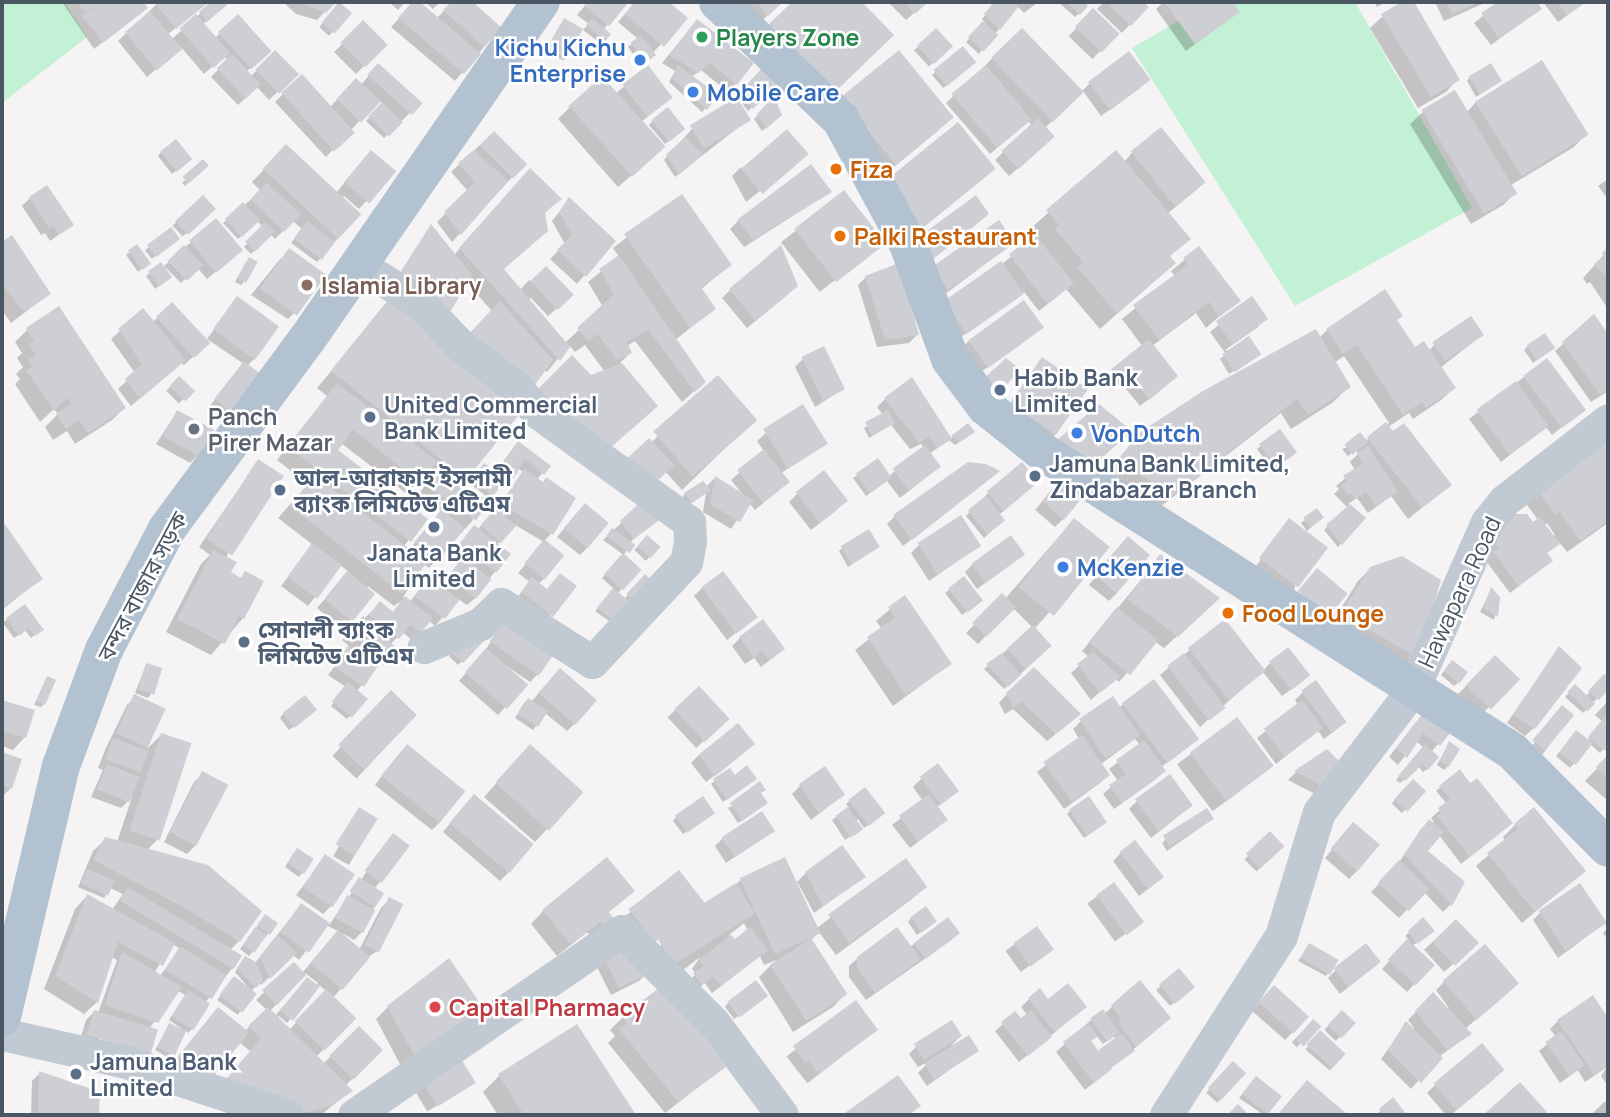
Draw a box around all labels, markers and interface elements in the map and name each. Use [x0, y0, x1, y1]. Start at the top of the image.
place label: Players Zone [716, 23, 859, 51]
marker: Players Zone [694, 29, 710, 45]
place label: Kichu Kichu Enterprise [495, 33, 626, 87]
marker: Kichu Kichu Enterprise [632, 52, 648, 68]
place label: Mobile Care [707, 78, 839, 106]
marker: Mobile Care [685, 84, 701, 100]
place label: Fiza [850, 155, 893, 183]
marker: Fiza [828, 161, 844, 177]
place label: Palki Restaurant [854, 222, 1037, 250]
marker: Palki Restaurant [832, 228, 848, 244]
place label: Islamia Library [321, 271, 481, 299]
marker: Islamia Library [299, 277, 315, 293]
place label: Habib Bank Limited [1014, 363, 1138, 417]
marker: Habib Bank Limited [992, 382, 1008, 398]
place label: United Commercial Bank Limited [384, 390, 598, 444]
place label: Panch Pirer Mazar [208, 402, 333, 456]
marker: United Commercial Bank Limited [362, 409, 378, 425]
place label: VonDutch [1091, 419, 1200, 447]
marker: Panch Pirer Mazar [186, 421, 202, 437]
marker: VonDutch [1069, 425, 1085, 441]
place label: Jamuna Bank Limited, Zindabazar Branch [1049, 449, 1290, 503]
place label: আল-আরাফাহ ইসলামী ব্যাংক লিমিটেড এটিএম [294, 463, 512, 517]
marker: Jamuna Bank Limited, Zindabazar Branch [1027, 468, 1043, 484]
marker: আল-আরাফাহ ইসলামী ব্যাংক লিমিটেড এটিএম [272, 482, 288, 498]
street label: বন্দর বাজার সড়ক [91, 507, 193, 665]
street label: Hawapara Road [1412, 512, 1506, 672]
marker: Janata Bank Limited [426, 519, 442, 535]
place label: Janata Bank Limited [367, 538, 501, 592]
place label: McKenzie [1077, 553, 1184, 581]
marker: McKenzie [1055, 559, 1071, 575]
place label: Food Lounge [1242, 599, 1384, 627]
marker: Food Lounge [1220, 605, 1236, 621]
place label: সোনালী ব্যাংক লিমিটেড এটিএম [258, 615, 414, 669]
marker: সোনালী ব্যাংক লিমিটেড এটিএম [236, 634, 252, 650]
place label: Capital Pharmacy [449, 993, 645, 1021]
marker: Capital Pharmacy [427, 999, 443, 1015]
place label: Jamuna Bank Limited [90, 1047, 237, 1101]
marker: Jamuna Bank Limited [68, 1066, 84, 1082]

